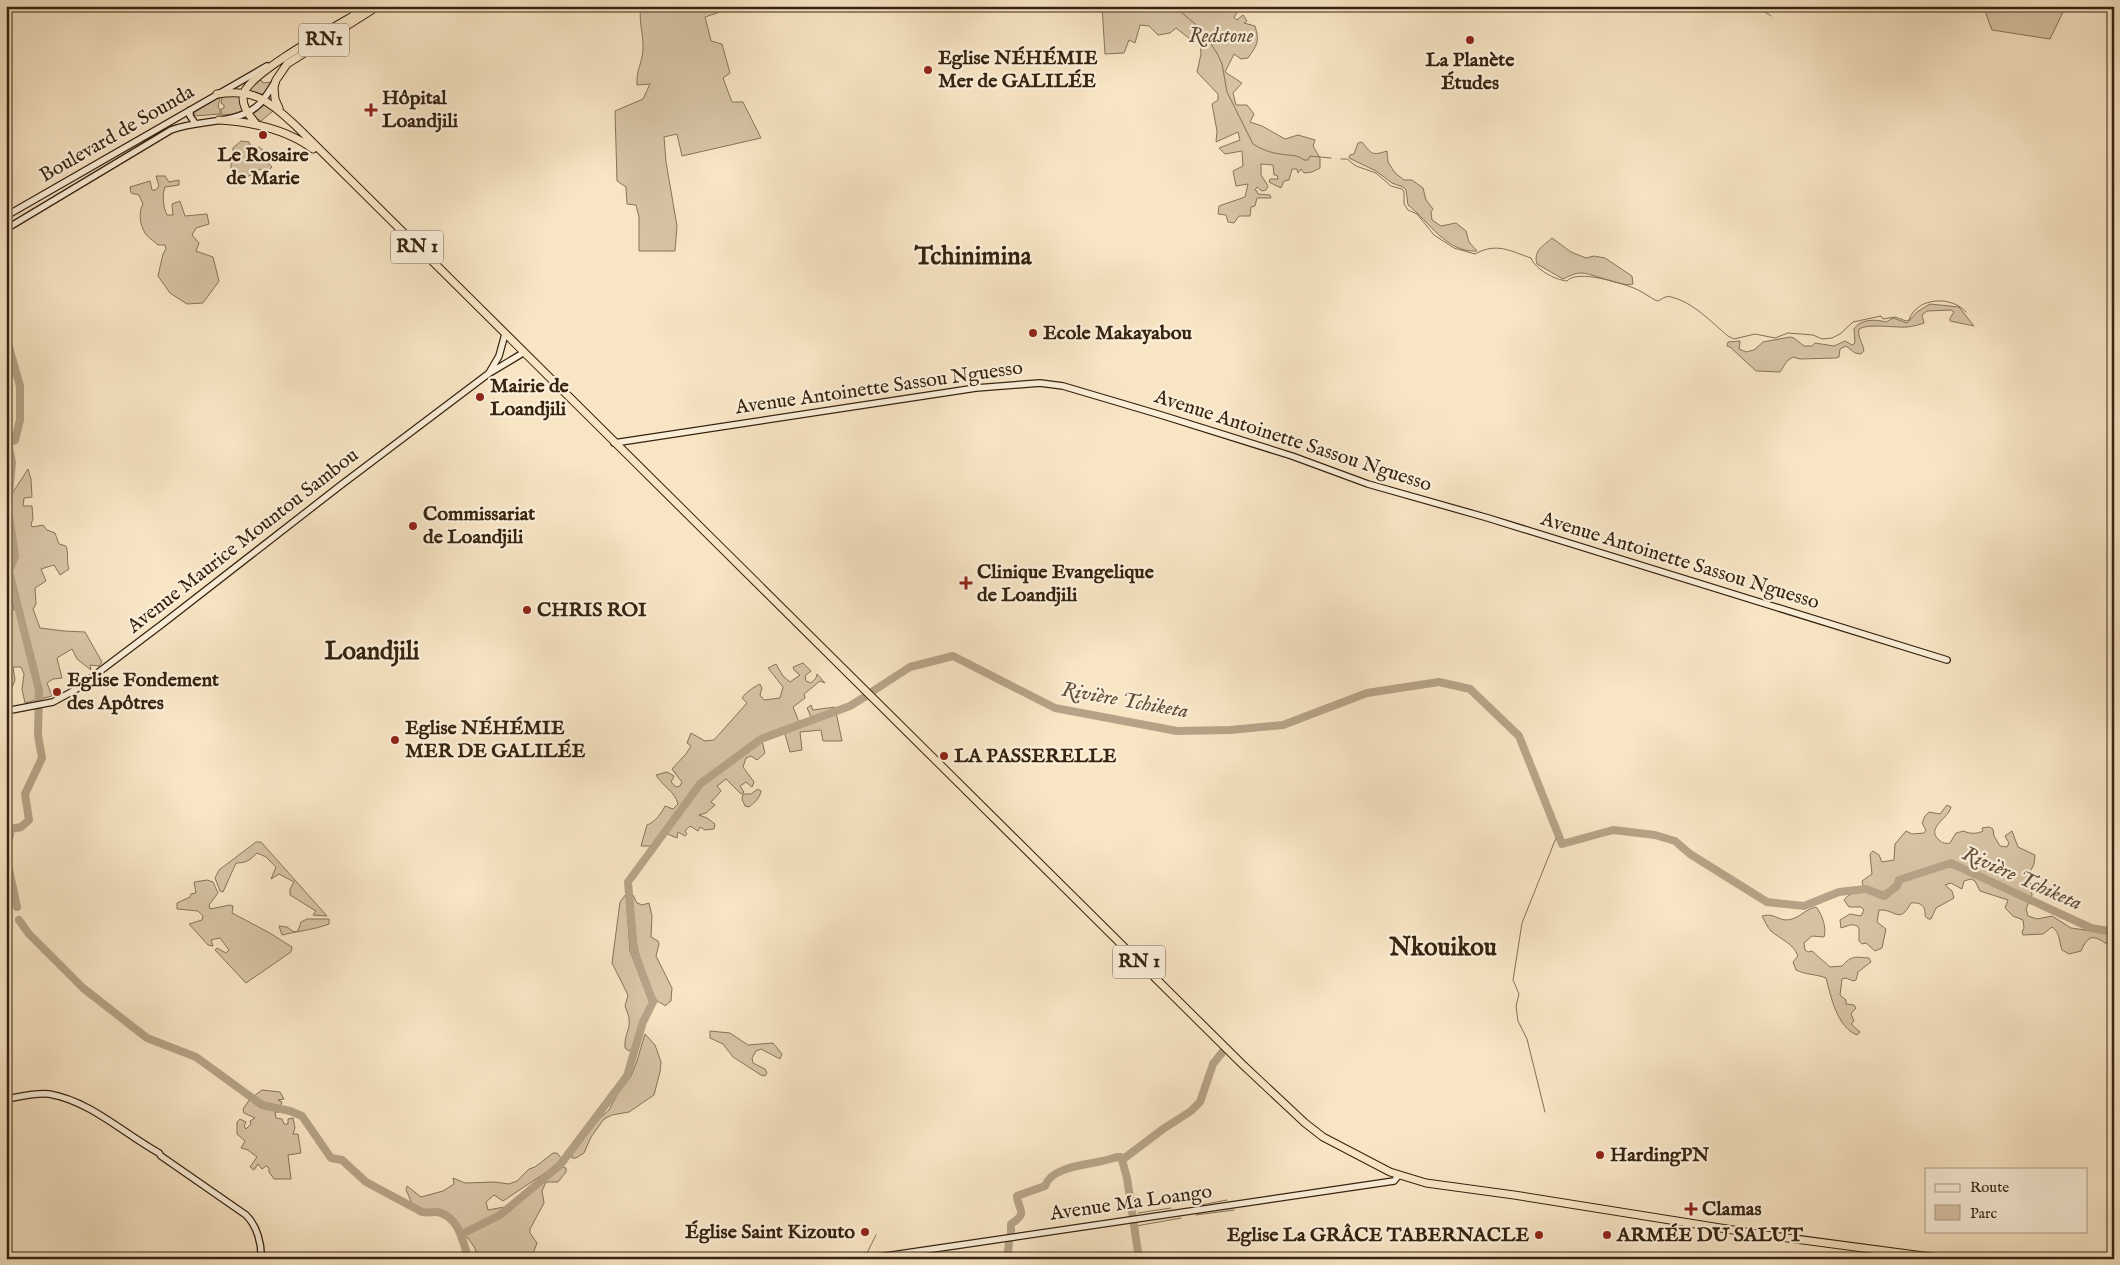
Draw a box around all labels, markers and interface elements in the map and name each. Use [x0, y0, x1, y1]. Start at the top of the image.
road number: RN1 [299, 24, 349, 56]
park label: Redstone [1189, 24, 1254, 49]
marker: La Planète Études [1464, 34, 1476, 46]
place label: Eglise NÉHÉMIE Mer de GALILÉE [938, 46, 1098, 94]
place label: La Planète Études [1426, 48, 1515, 96]
marker: Eglise NÉHÉMIE Mer de GALILÉE [922, 64, 934, 76]
street label: Boulevard de Sounda [35, 79, 199, 188]
place label: Hôpital Loandjili [382, 86, 459, 134]
marker: Hôpital Loandjili [364, 103, 378, 117]
marker: Le Rosaire de Marie [257, 129, 269, 141]
place label: Le Rosaire de Marie [217, 143, 310, 191]
road number: RN 1 [391, 230, 443, 264]
district label: Tchinimina [914, 241, 1033, 273]
place label: Ecole Makayabou [1043, 321, 1192, 346]
marker: Ecole Makayabou [1027, 327, 1039, 339]
street label: Avenue Antoinette Sassou Nguesso [733, 355, 1025, 421]
place label: Mairie de Loandjili [490, 374, 570, 422]
street label: Avenue Antoinette Sassou Nguesso [1150, 384, 1435, 498]
marker: Mairie de Loandjili [474, 391, 486, 403]
street label: Avenue Maurice Mountou Sambou [122, 443, 364, 640]
place label: Commissariat de Loandjili [423, 502, 535, 550]
street label: Avenue Antoinette Sassou Nguesso [1537, 506, 1823, 615]
marker: Commissariat de Loandjili [407, 520, 419, 532]
place label: Clinique Evangelique de Loandjili [977, 560, 1155, 608]
marker: Clinique Evangelique de Loandjili [959, 576, 973, 590]
place label: CHRIS ROI [537, 598, 647, 623]
marker: CHRIS ROI [521, 604, 533, 616]
district label: Loandjili [324, 636, 420, 668]
place label: Eglise Fondement des Apôtres [67, 668, 219, 716]
water label: Rivière Tchiketa [1059, 677, 1191, 725]
marker: Eglise Fondement des Apôtres [51, 686, 63, 698]
place label: Eglise NÉHÉMIE MER DE GALILÉE [405, 716, 585, 764]
marker: Eglise NÉHÉMIE MER DE GALILÉE [389, 734, 401, 746]
place label: LA PASSERELLE [954, 744, 1116, 769]
marker: LA PASSERELLE [938, 750, 950, 762]
water label: Rivière Tchiketa [1958, 841, 2086, 917]
district label: Nkouikou [1388, 932, 1497, 964]
road number: RN 1 [1113, 946, 1165, 979]
place label: HardingPN [1610, 1143, 1710, 1168]
marker: HardingPN [1594, 1149, 1606, 1161]
legend [1925, 1168, 2088, 1232]
text: Route [1970, 1178, 2009, 1197]
street label: Avenue Ma Loango [1047, 1179, 1214, 1227]
place label: Clamas [1702, 1197, 1762, 1222]
marker: Clamas [1684, 1202, 1698, 1216]
text: Parc [1970, 1204, 1997, 1223]
place label: Église Saint Kizouto [685, 1220, 855, 1245]
place label: Eglise La GRÂCE TABERNACLE [1227, 1223, 1529, 1248]
place label: ARMÉE DU SALUT [1616, 1223, 1803, 1248]
marker: Église Saint Kizouto [859, 1226, 871, 1238]
marker: Eglise La GRÂCE TABERNACLE [1533, 1229, 1545, 1241]
marker: ARMÉE DU SALUT [1601, 1229, 1613, 1241]

